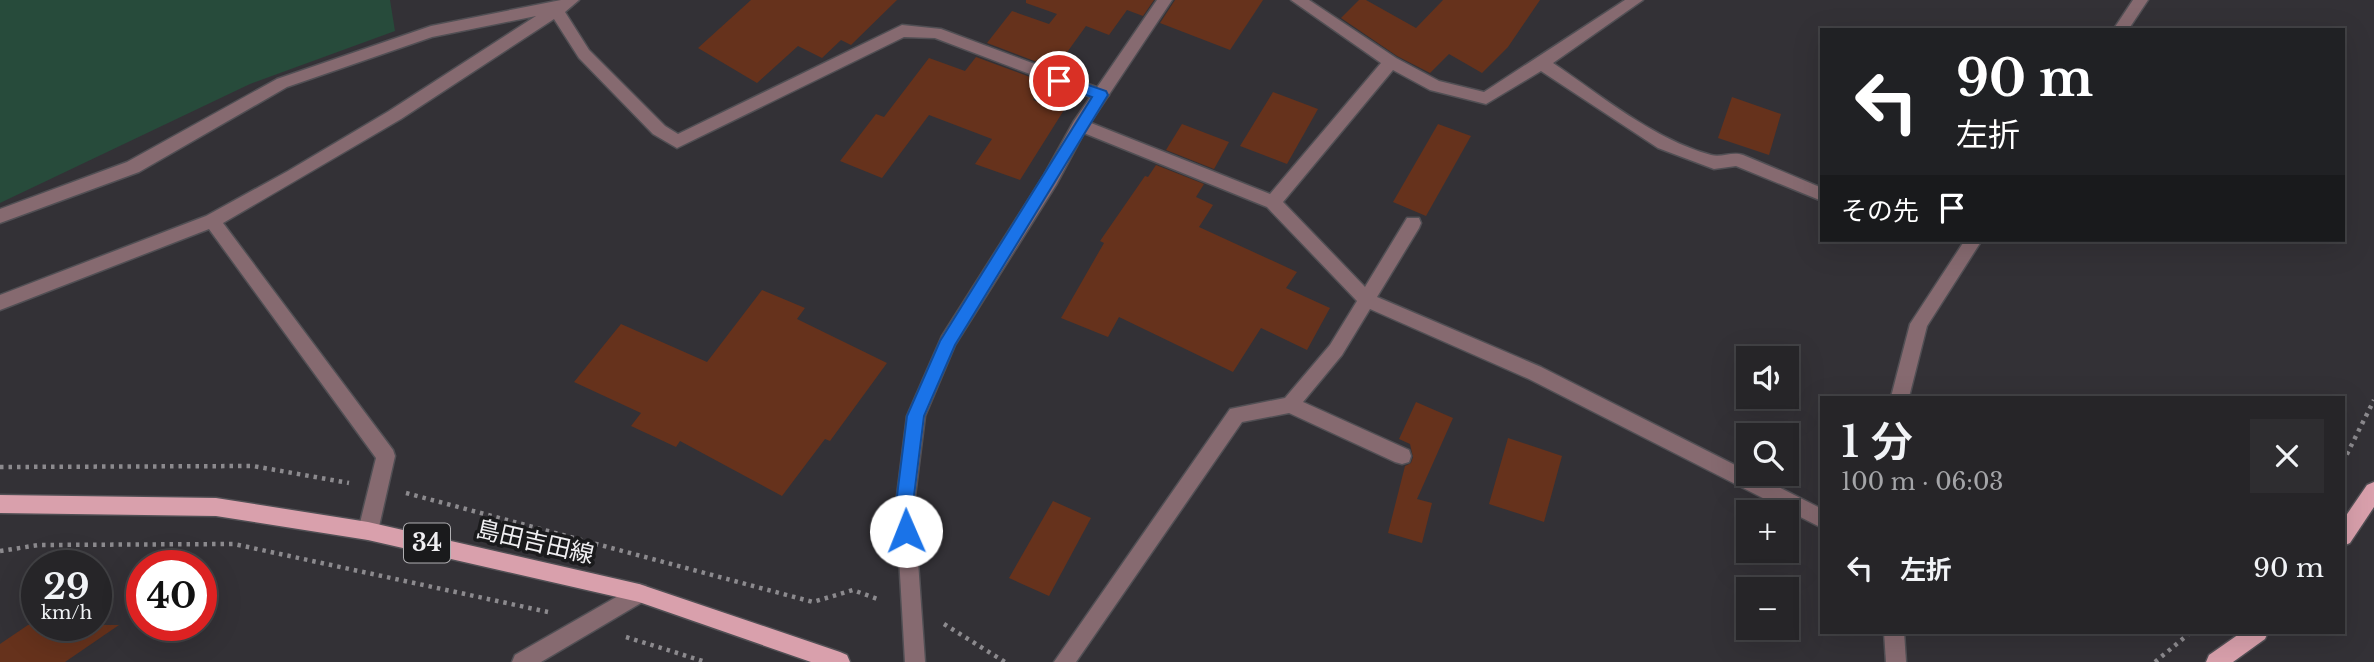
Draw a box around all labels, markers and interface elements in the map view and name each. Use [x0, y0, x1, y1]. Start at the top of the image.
text: 90 m [1956, 48, 2093, 109]
pin [1029, 51, 1089, 111]
icon: left [1841, 56, 1932, 147]
icon: arrive [1040, 62, 1078, 100]
text: 左折 [1956, 115, 2020, 155]
icon: arrive [1933, 189, 1971, 227]
text: その先 [1841, 195, 1919, 227]
map controls [1736, 346, 1799, 640]
button: sound [1736, 346, 1799, 409]
text: 1 分 [1841, 416, 1913, 468]
button: close [2250, 419, 2324, 493]
button: search [1736, 423, 1799, 486]
text: 100 m · 06:03 [1841, 468, 2004, 496]
position arrow [869, 494, 943, 568]
button: + [1736, 500, 1799, 563]
street label: 島田吉田線 [473, 514, 597, 569]
road number: 34 [404, 524, 450, 562]
icon: left [1841, 549, 1879, 587]
speed limit sign: 40 [126, 550, 217, 641]
text: 90 m [2253, 552, 2324, 584]
text: 左折 [1900, 554, 1952, 586]
text: 29 [43, 565, 90, 608]
button: − [1736, 577, 1799, 640]
text: km/h [41, 602, 92, 624]

